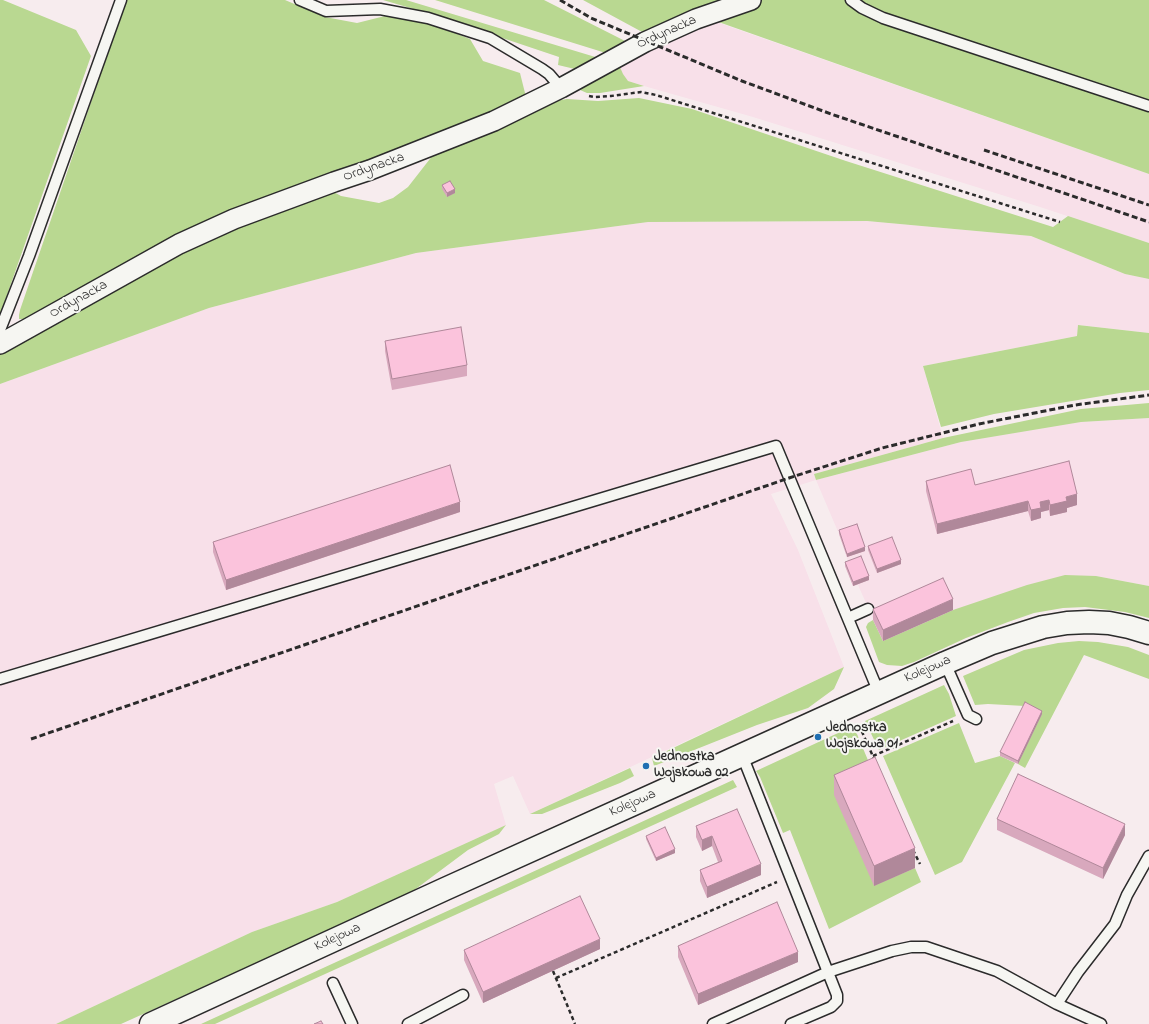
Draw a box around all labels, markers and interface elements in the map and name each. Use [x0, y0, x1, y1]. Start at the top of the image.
street label: Ordynacka [635, 12, 699, 54]
street label: Ordynacka [341, 150, 407, 186]
street label: Ordynacka [47, 277, 111, 323]
street label: Kolejowa [902, 652, 954, 688]
place label: Jednostka Wojskowa 01 [826, 721, 898, 754]
marker: Jednostka Wojskowa 01 [813, 732, 823, 742]
place label: Jednostka Wojskowa 02 [654, 750, 728, 782]
marker: Jednostka Wojskowa 02 [641, 761, 651, 771]
street label: Kolejowa [607, 786, 659, 822]
street label: Kolejowa [312, 920, 364, 956]

